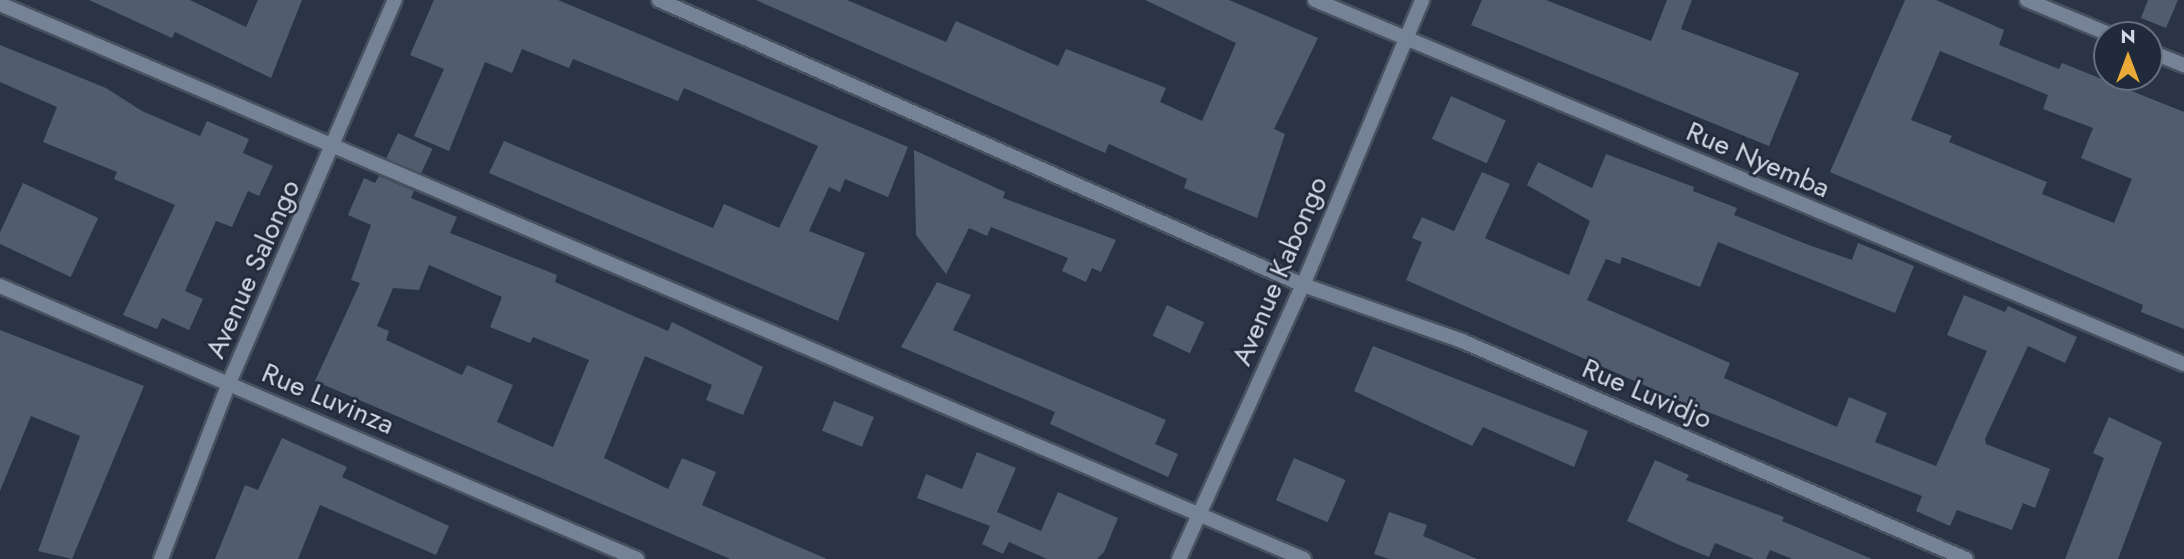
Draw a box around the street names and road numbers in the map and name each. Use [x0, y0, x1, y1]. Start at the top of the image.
street label: Rue Nyemba [1681, 115, 1835, 205]
street label: Avenue Kabongo [1225, 171, 1335, 371]
street label: Avenue Salongo [199, 174, 307, 364]
street label: Rue Luvidjo [1577, 352, 1717, 436]
street label: Rue Luvinza [257, 356, 399, 442]

